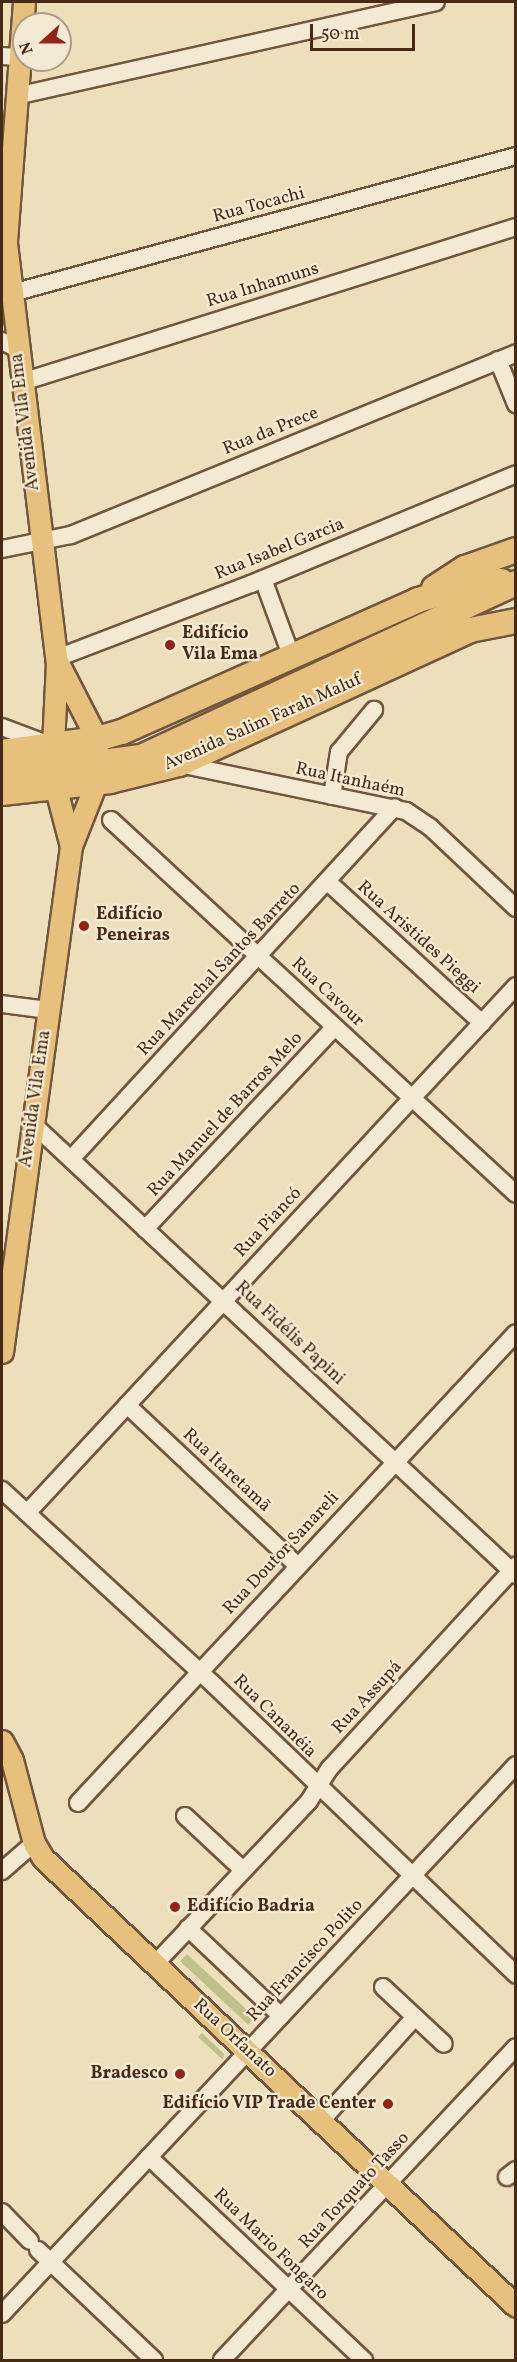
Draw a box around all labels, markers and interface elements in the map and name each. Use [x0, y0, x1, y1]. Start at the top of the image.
north arrow [12, 12, 72, 72]
scale bar [313, 12, 418, 50]
text: 50 m [321, 22, 360, 47]
text: N [15, 38, 39, 57]
street label: Rua Tocachi [211, 183, 307, 229]
street label: Rua Inhamuns [204, 259, 322, 313]
street label: Avenida Vila Ema [7, 352, 45, 492]
street label: Rua da Prece [220, 403, 322, 461]
street label: Rua Isabel Garcia [212, 514, 348, 586]
place label: Edifício Vila Ema [182, 624, 258, 666]
marker: Edifício Vila Ema [163, 638, 177, 652]
street label: Avenida Salim Farah Maluf [161, 670, 365, 776]
street label: Rua Itanhaém [293, 759, 407, 803]
street label: Rua Aristides Pieggi [352, 877, 484, 999]
street label: Rua Marechal Santos Barreto [134, 879, 306, 1061]
place label: Edifício Peneiras [96, 905, 170, 948]
marker: Edifício Peneiras [77, 919, 91, 933]
street label: Rua Cavour [286, 954, 368, 1032]
street label: Rua Manuel de Barros Melo [144, 1028, 308, 1202]
street label: Avenida Vila Ema [16, 1029, 56, 1169]
street label: Rua Piancó [231, 1183, 307, 1263]
street label: Rua Fidélis Papini [230, 1278, 348, 1390]
street label: Rua Itaretamã [177, 1425, 275, 1517]
street label: Rua Doutor Sanareli [219, 1488, 345, 1620]
street label: Rua Assupá [329, 1657, 407, 1739]
street label: Rua Cananéia [228, 1671, 320, 1763]
street label: Rua Francisco Polito [243, 1895, 369, 2027]
place label: Edifício Badria [187, 1896, 315, 1918]
marker: Edifício Badria [168, 1900, 182, 1914]
street label: Rua Orfanato [188, 1995, 280, 2083]
place label: Bradesco [90, 2063, 168, 2085]
marker: Bradesco [173, 2067, 187, 2081]
place label: Edifício VIP Trade Center [162, 2093, 376, 2115]
marker: Edifício VIP Trade Center [381, 2097, 395, 2111]
street label: Rua Torquato Tasso [295, 2128, 415, 2254]
street label: Rua Mario Fongaro [208, 2185, 332, 2305]

